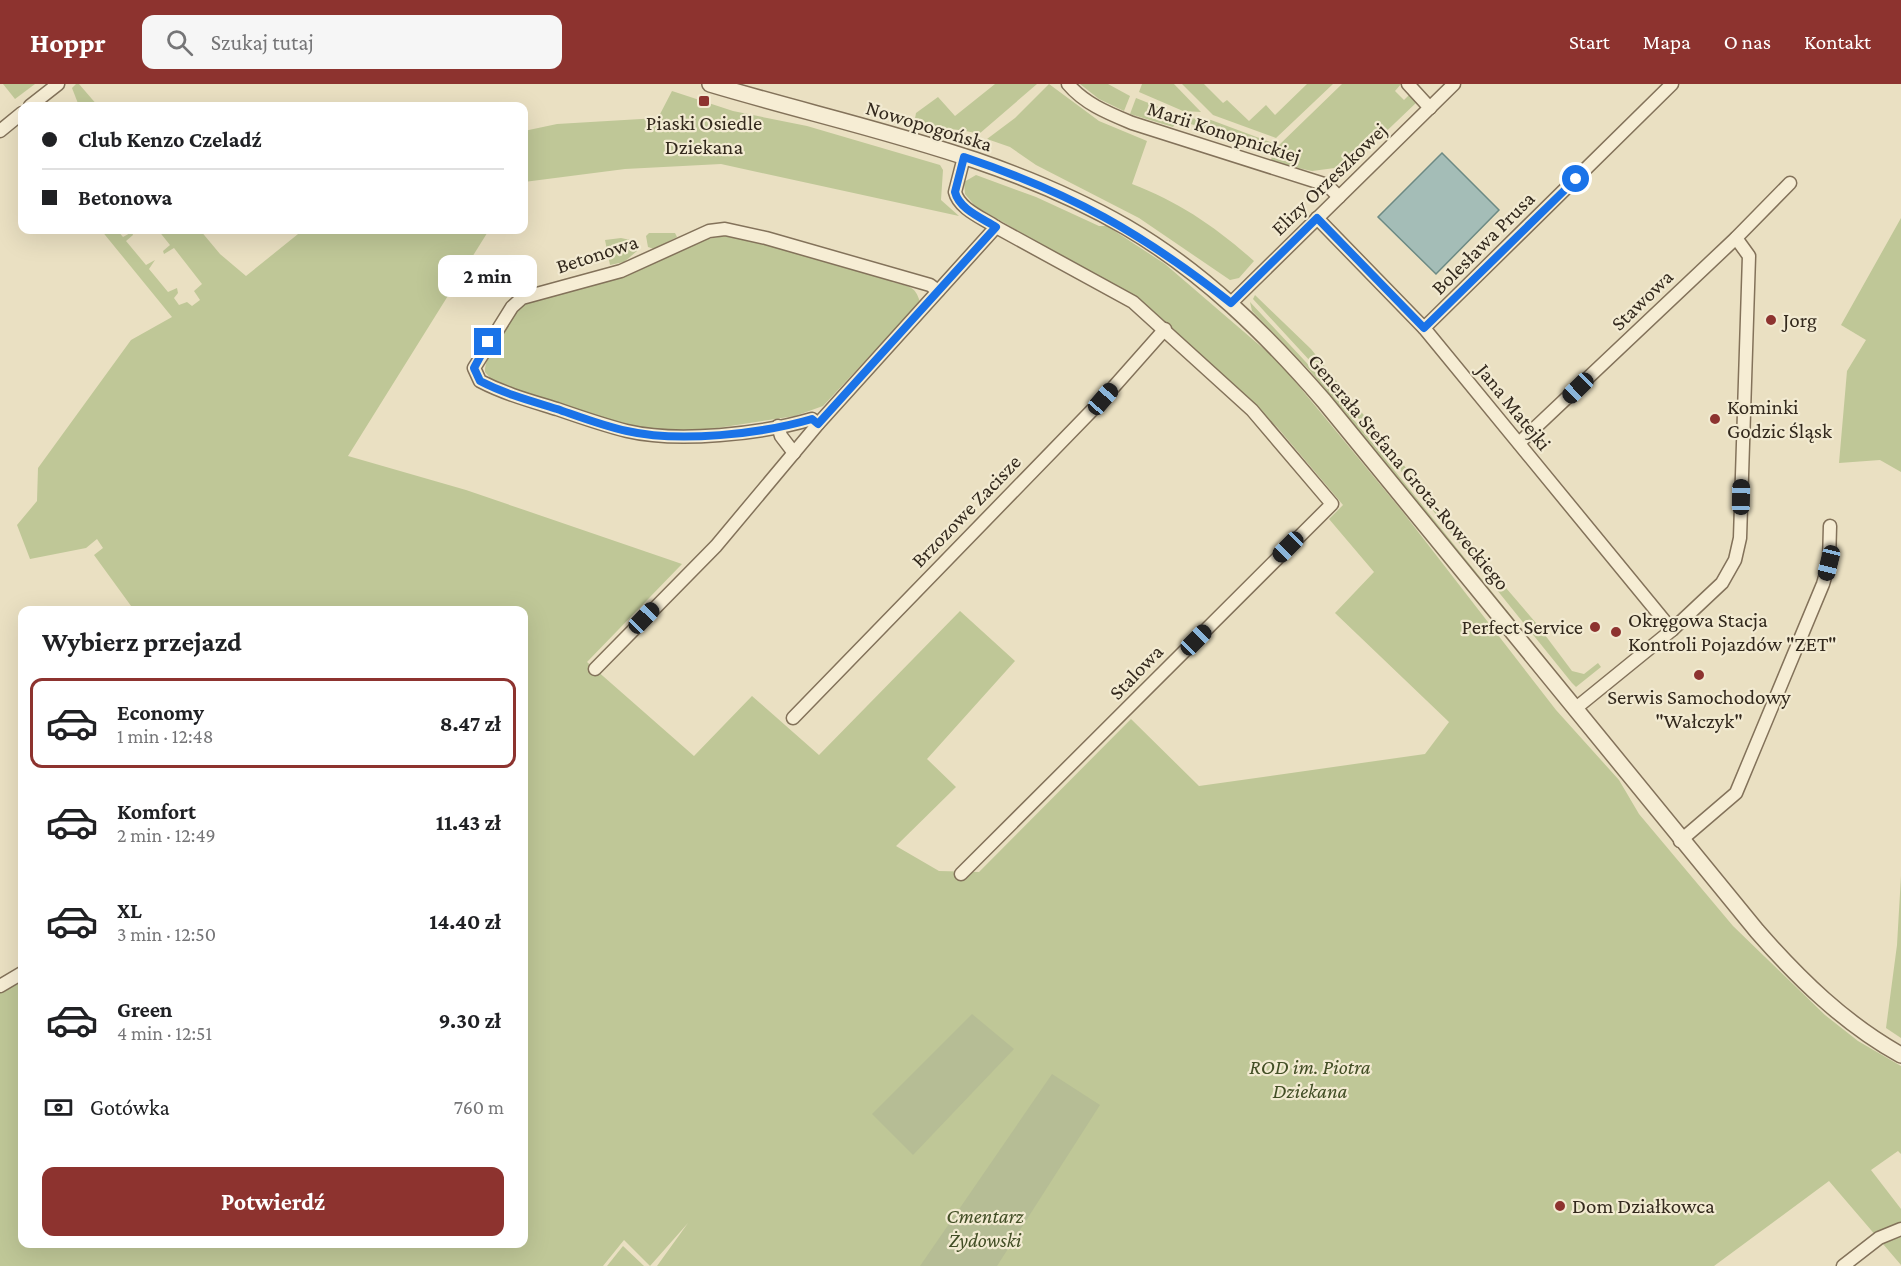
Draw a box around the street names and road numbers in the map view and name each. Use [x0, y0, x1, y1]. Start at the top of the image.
street label: Nowopogońska [863, 95, 995, 157]
street label: Marii Konopnickiej [1144, 96, 1304, 168]
street label: Elizy Orzeszkowej [1266, 118, 1392, 240]
street label: Bolesława Prusa [1426, 186, 1540, 300]
street label: Betonowa [553, 229, 641, 278]
street label: Stawowa [1606, 264, 1678, 335]
street label: Generała Stefana Grota-Roweckiego [1303, 349, 1515, 595]
street label: Jana Matejki [1470, 357, 1557, 456]
street label: Brzozowe Zacisze [906, 450, 1026, 572]
street label: Stalowa [1104, 639, 1168, 705]

